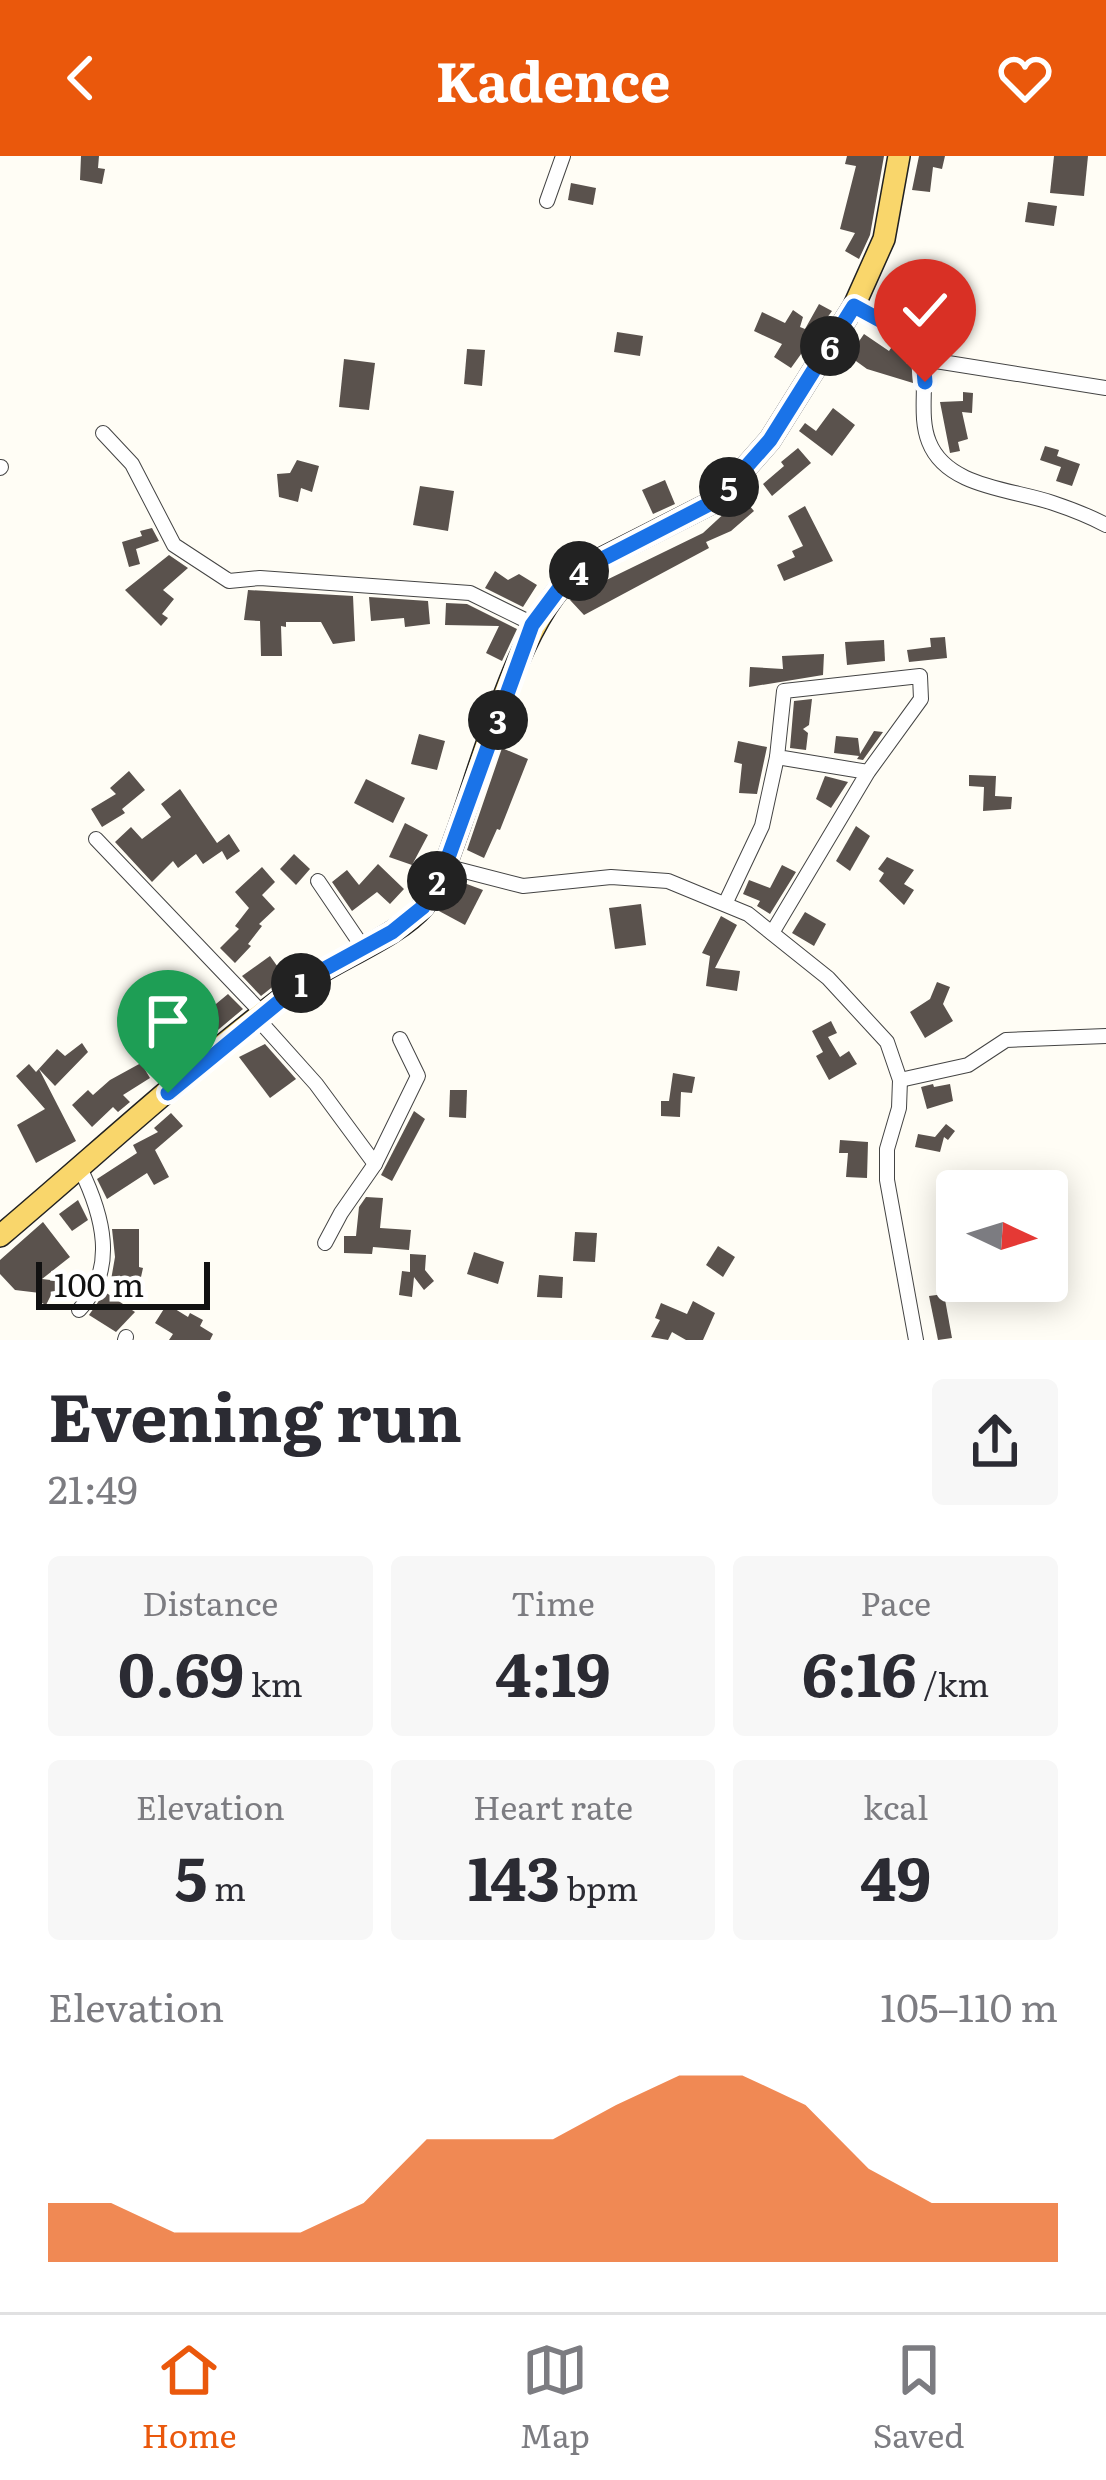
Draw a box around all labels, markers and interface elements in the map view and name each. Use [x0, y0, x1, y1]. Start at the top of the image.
text: Kadence [435, 38, 671, 119]
icon: back [48, 45, 114, 111]
icon: heart [992, 45, 1058, 111]
pin [874, 259, 976, 382]
icon: check [892, 277, 958, 343]
pin: 6 [800, 316, 860, 376]
text: 6 [820, 321, 840, 370]
pin: 5 [699, 457, 759, 517]
text: 5 [720, 462, 738, 511]
pin: 4 [549, 541, 609, 601]
text: 4 [569, 546, 589, 595]
pin: 3 [468, 690, 528, 750]
text: 3 [489, 695, 507, 744]
pin: 2 [407, 851, 467, 911]
text: 2 [428, 856, 446, 905]
pin: 1 [271, 953, 331, 1013]
text: 1 [294, 958, 308, 1007]
pin [117, 970, 219, 1093]
icon: arrive [135, 988, 201, 1054]
north arrow [936, 1170, 1068, 1302]
map controls [936, 1170, 1068, 1302]
scale bar [36, 1256, 210, 1309]
text: 100 m [54, 1258, 144, 1307]
text: Evening run [48, 1364, 462, 1462]
button: share [932, 1379, 1058, 1505]
text: 21:49 [48, 1458, 138, 1516]
text: Distance [142, 1577, 279, 1626]
text: Time [511, 1577, 595, 1626]
text: Pace [860, 1577, 931, 1626]
text: 0.69 [118, 1626, 244, 1715]
text: 4:19 [495, 1626, 611, 1715]
text: 6:16 [802, 1626, 917, 1715]
text: km [244, 1658, 303, 1707]
text: /km [917, 1658, 989, 1707]
text: Elevation [136, 1781, 285, 1830]
text: Heart rate [473, 1781, 633, 1830]
text: kcal [863, 1781, 928, 1830]
text: 5 [175, 1830, 207, 1919]
text: 143 [468, 1830, 560, 1919]
text: 49 [860, 1830, 931, 1919]
text: m [207, 1862, 246, 1911]
text: bpm [560, 1862, 638, 1911]
text: Elevation [48, 1976, 224, 2034]
text: 105–110 m [880, 1976, 1058, 2034]
tab: Home [141, 2337, 237, 2458]
tab: Map [520, 2337, 590, 2458]
tab: Saved [873, 2337, 965, 2458]

